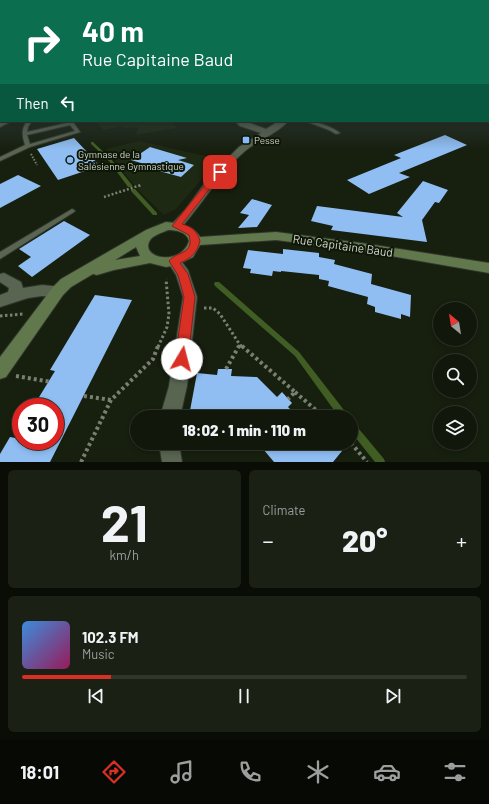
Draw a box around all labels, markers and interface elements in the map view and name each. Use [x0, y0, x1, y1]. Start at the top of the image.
text: 40 m [82, 14, 144, 48]
icon: right [16, 16, 68, 68]
text: Rue Capitaine Baud [82, 48, 233, 70]
icon: left [57, 92, 79, 114]
text: Then [16, 94, 49, 112]
place label: Pesse [254, 134, 280, 146]
marker: Pesse [241, 135, 251, 145]
place label: Gymnase de la Salésienne Gymnastique [78, 148, 184, 172]
marker: Gymnase de la Salésienne Gymnastique [65, 155, 75, 165]
pin [203, 155, 237, 189]
icon: arrive [209, 161, 231, 183]
street label: Rue Capitaine Baud [292, 231, 394, 259]
north arrow [433, 302, 477, 346]
map controls [433, 302, 477, 450]
position arrow [161, 338, 203, 380]
button: search [433, 354, 477, 398]
speed limit sign: 30 [12, 398, 64, 450]
button: layers [433, 406, 477, 450]
text: 18:02 · 1 min · 110 m [182, 421, 306, 439]
text: 21 [101, 490, 148, 552]
text: Climate [263, 502, 306, 518]
text: 20° [342, 522, 387, 558]
text: − [263, 527, 274, 553]
text: + [456, 527, 467, 553]
text: km/h [110, 547, 139, 563]
text: 102.3 FM [82, 628, 139, 646]
text: Music [82, 646, 115, 662]
icon: previous [85, 685, 107, 707]
icon: pause [233, 685, 255, 707]
icon: next [382, 685, 404, 707]
icon: directions [100, 758, 128, 786]
icon: music [168, 758, 196, 786]
icon: phone [236, 758, 264, 786]
icon: climate [304, 758, 332, 786]
icon: car [373, 758, 401, 786]
icon: filters [441, 758, 469, 786]
text: 18:01 [20, 761, 59, 783]

